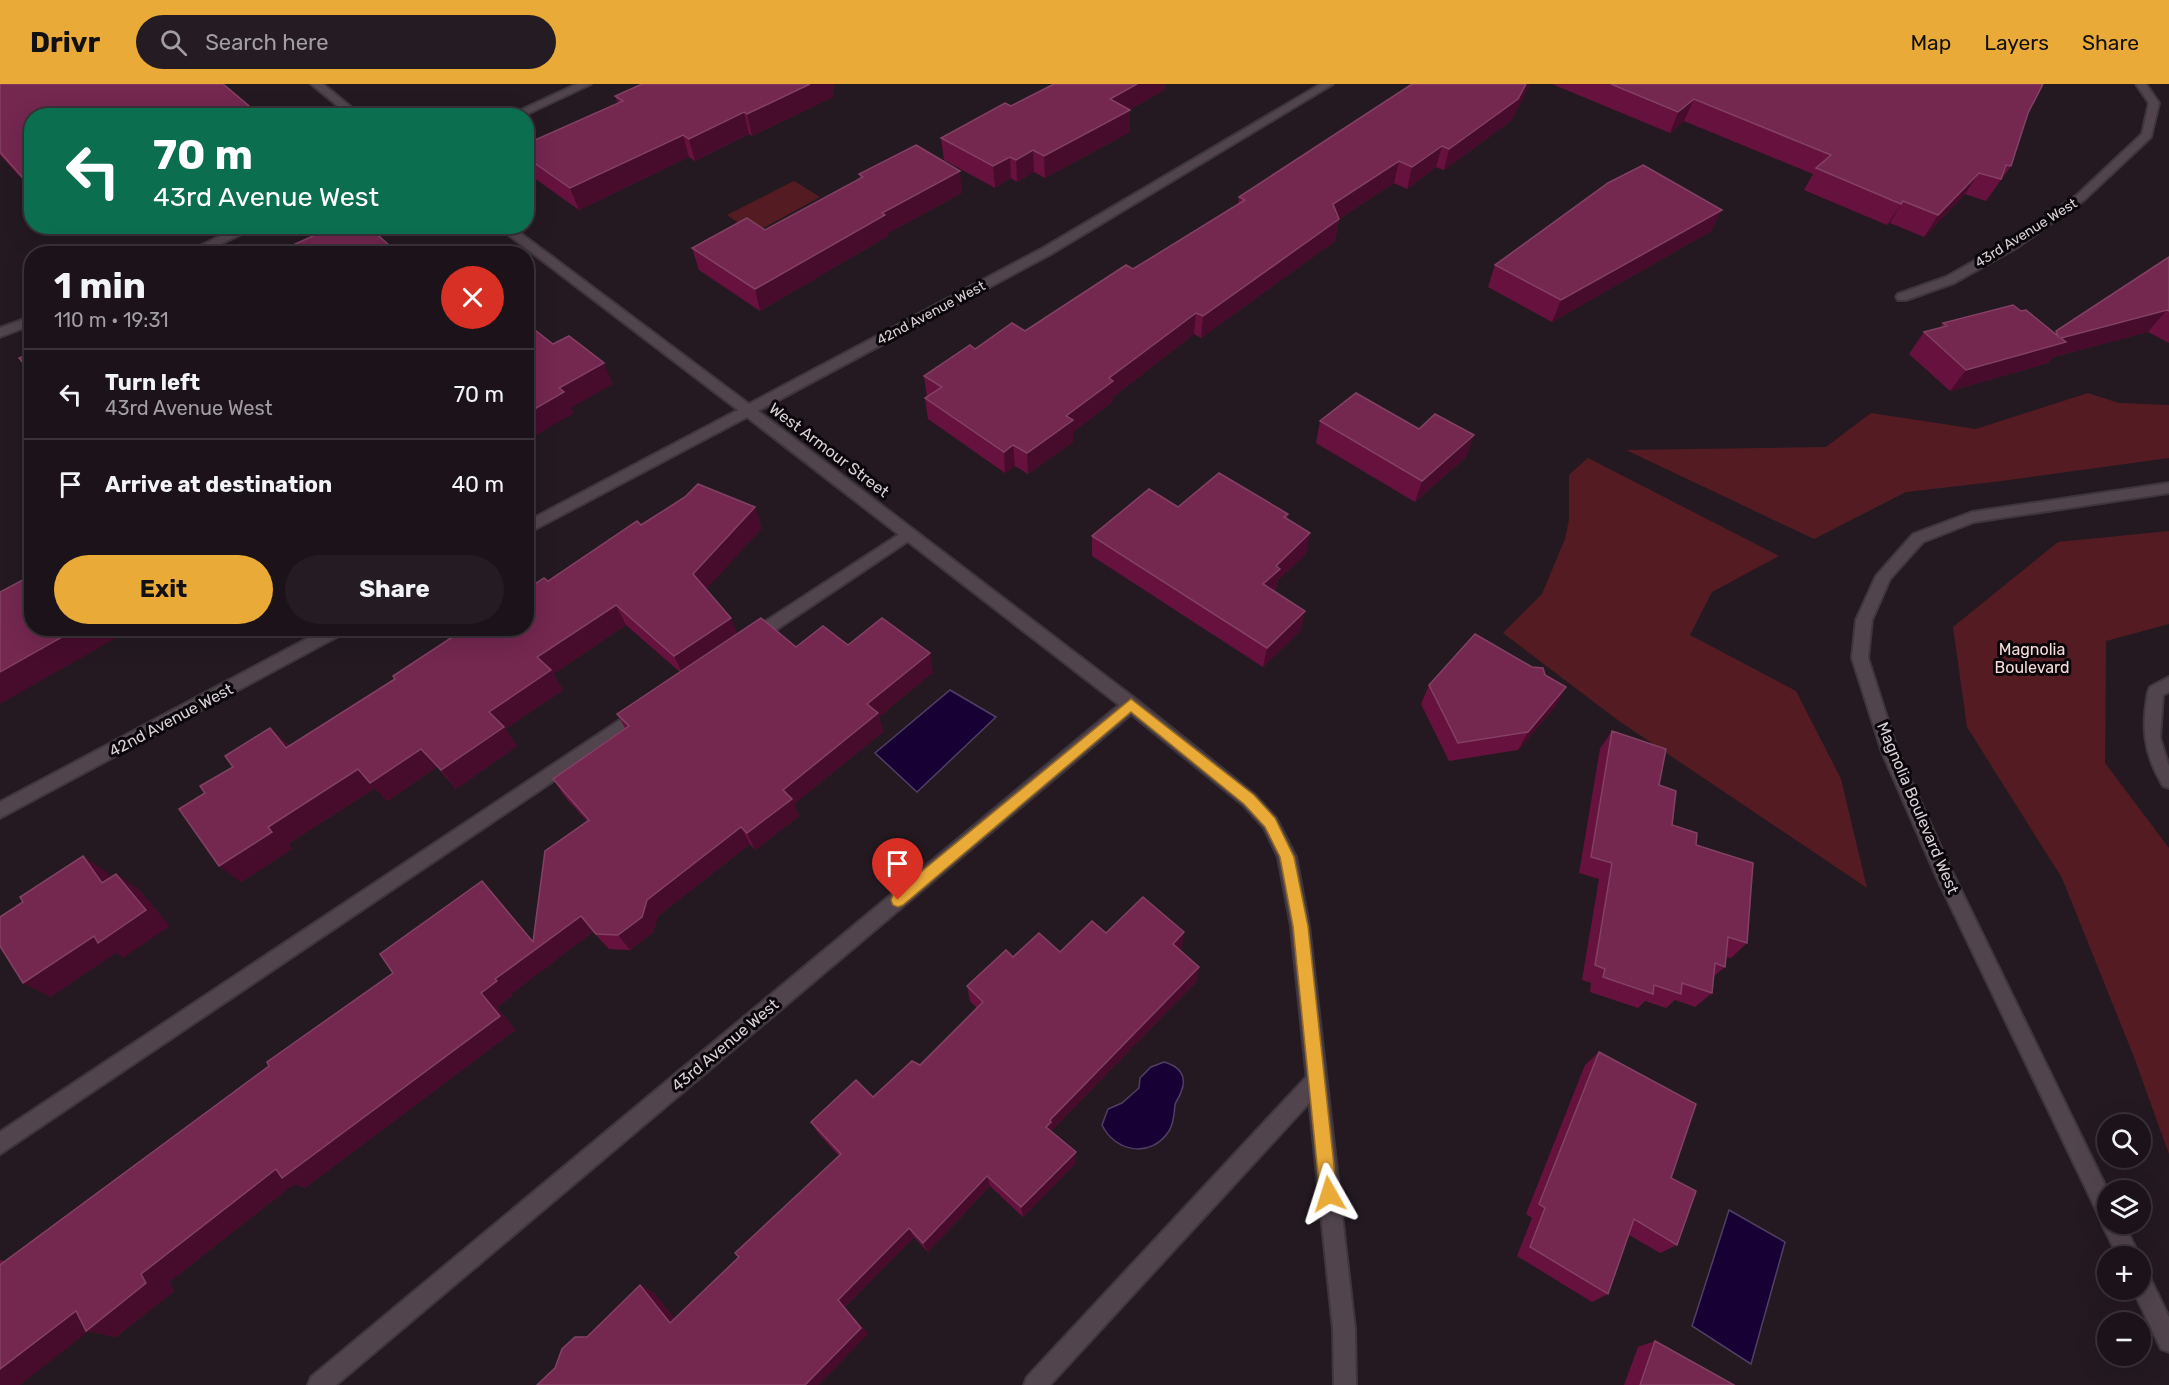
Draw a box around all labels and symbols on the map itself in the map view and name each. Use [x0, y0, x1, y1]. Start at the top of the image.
street label: 43rd Avenue West [1972, 194, 2081, 271]
street label: 42nd Avenue West [874, 277, 989, 349]
street label: West Armour Street [765, 399, 893, 501]
park label: Magnolia Boulevard [1995, 640, 2069, 677]
street label: 42nd Avenue West [106, 679, 236, 761]
street label: Magnolia Boulevard West [1873, 719, 1963, 897]
pin [872, 838, 923, 900]
street label: 43rd Avenue West [668, 995, 782, 1095]
position arrow [1297, 1162, 1361, 1226]

